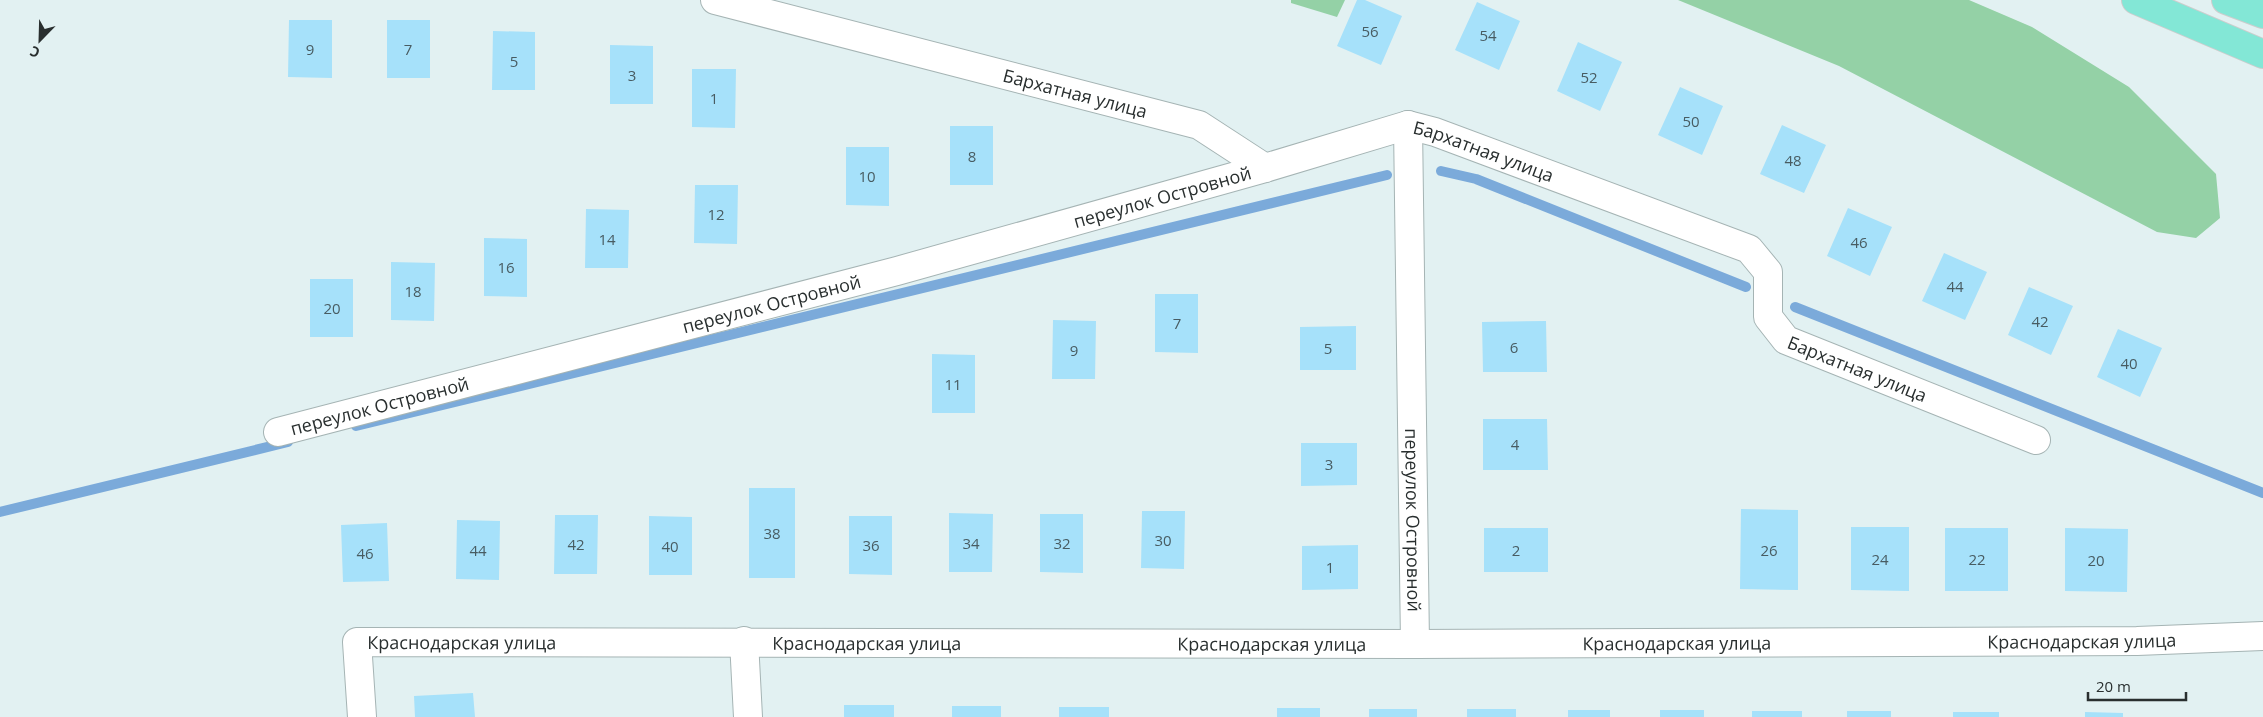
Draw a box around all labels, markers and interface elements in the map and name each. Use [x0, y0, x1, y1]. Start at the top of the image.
north arrow [15, 15, 65, 65]
house number: 56 [1361, 21, 1379, 41]
house number: 54 [1479, 25, 1497, 45]
house number: 9 [306, 39, 314, 59]
house number: 7 [404, 39, 412, 59]
text: С [27, 42, 43, 63]
house number: 5 [510, 51, 518, 71]
street label: Бархатная улица [1000, 63, 1150, 123]
house number: 3 [628, 65, 636, 85]
house number: 52 [1580, 67, 1598, 87]
house number: 1 [710, 88, 718, 108]
house number: 50 [1682, 111, 1700, 131]
street label: Бархатная улица [1411, 115, 1557, 187]
house number: 8 [968, 146, 976, 166]
house number: 48 [1784, 150, 1802, 170]
street label: переулок Островной [1071, 160, 1254, 233]
house number: 10 [858, 166, 876, 186]
house number: 12 [707, 204, 725, 224]
house number: 14 [598, 229, 616, 249]
house number: 46 [1850, 232, 1868, 252]
house number: 16 [497, 257, 515, 277]
street label: переулок Островной [680, 269, 863, 338]
house number: 44 [1946, 276, 1964, 296]
house number: 18 [404, 281, 422, 301]
house number: 20 [323, 298, 341, 318]
house number: 42 [2031, 311, 2049, 331]
house number: 7 [1173, 313, 1181, 333]
street label: Бархатная улица [1784, 330, 1931, 407]
house number: 6 [1510, 337, 1518, 357]
house number: 5 [1324, 338, 1332, 358]
house number: 9 [1070, 340, 1078, 360]
house number: 40 [2120, 353, 2138, 373]
street label: переулок Островной [288, 371, 471, 440]
house number: 11 [944, 374, 962, 394]
street label: переулок Островной [1400, 428, 1427, 612]
house number: 4 [1511, 434, 1520, 454]
house number: 3 [1325, 454, 1333, 474]
house number: 38 [763, 523, 781, 543]
house number: 30 [1154, 530, 1172, 550]
house number: 34 [962, 533, 980, 553]
house number: 32 [1053, 533, 1071, 553]
house number: 42 [567, 534, 585, 554]
house number: 36 [862, 535, 880, 555]
house number: 40 [661, 536, 679, 556]
house number: 44 [469, 540, 487, 560]
house number: 2 [1512, 540, 1520, 560]
house number: 26 [1760, 540, 1778, 560]
house number: 46 [356, 543, 374, 563]
house number: 24 [1871, 549, 1889, 569]
house number: 22 [1968, 549, 1986, 569]
house number: 20 [2087, 550, 2105, 570]
house number: 1 [1326, 557, 1334, 577]
street label: Краснодарская улица [1987, 627, 2177, 654]
street label: Краснодарская улица [367, 630, 556, 654]
street label: Краснодарская улица [772, 631, 961, 655]
street label: Краснодарская улица [1582, 631, 1771, 655]
street label: Краснодарская улица [1177, 632, 1366, 656]
scale bar [2088, 670, 2186, 702]
text: 20 m [2096, 676, 2131, 696]

